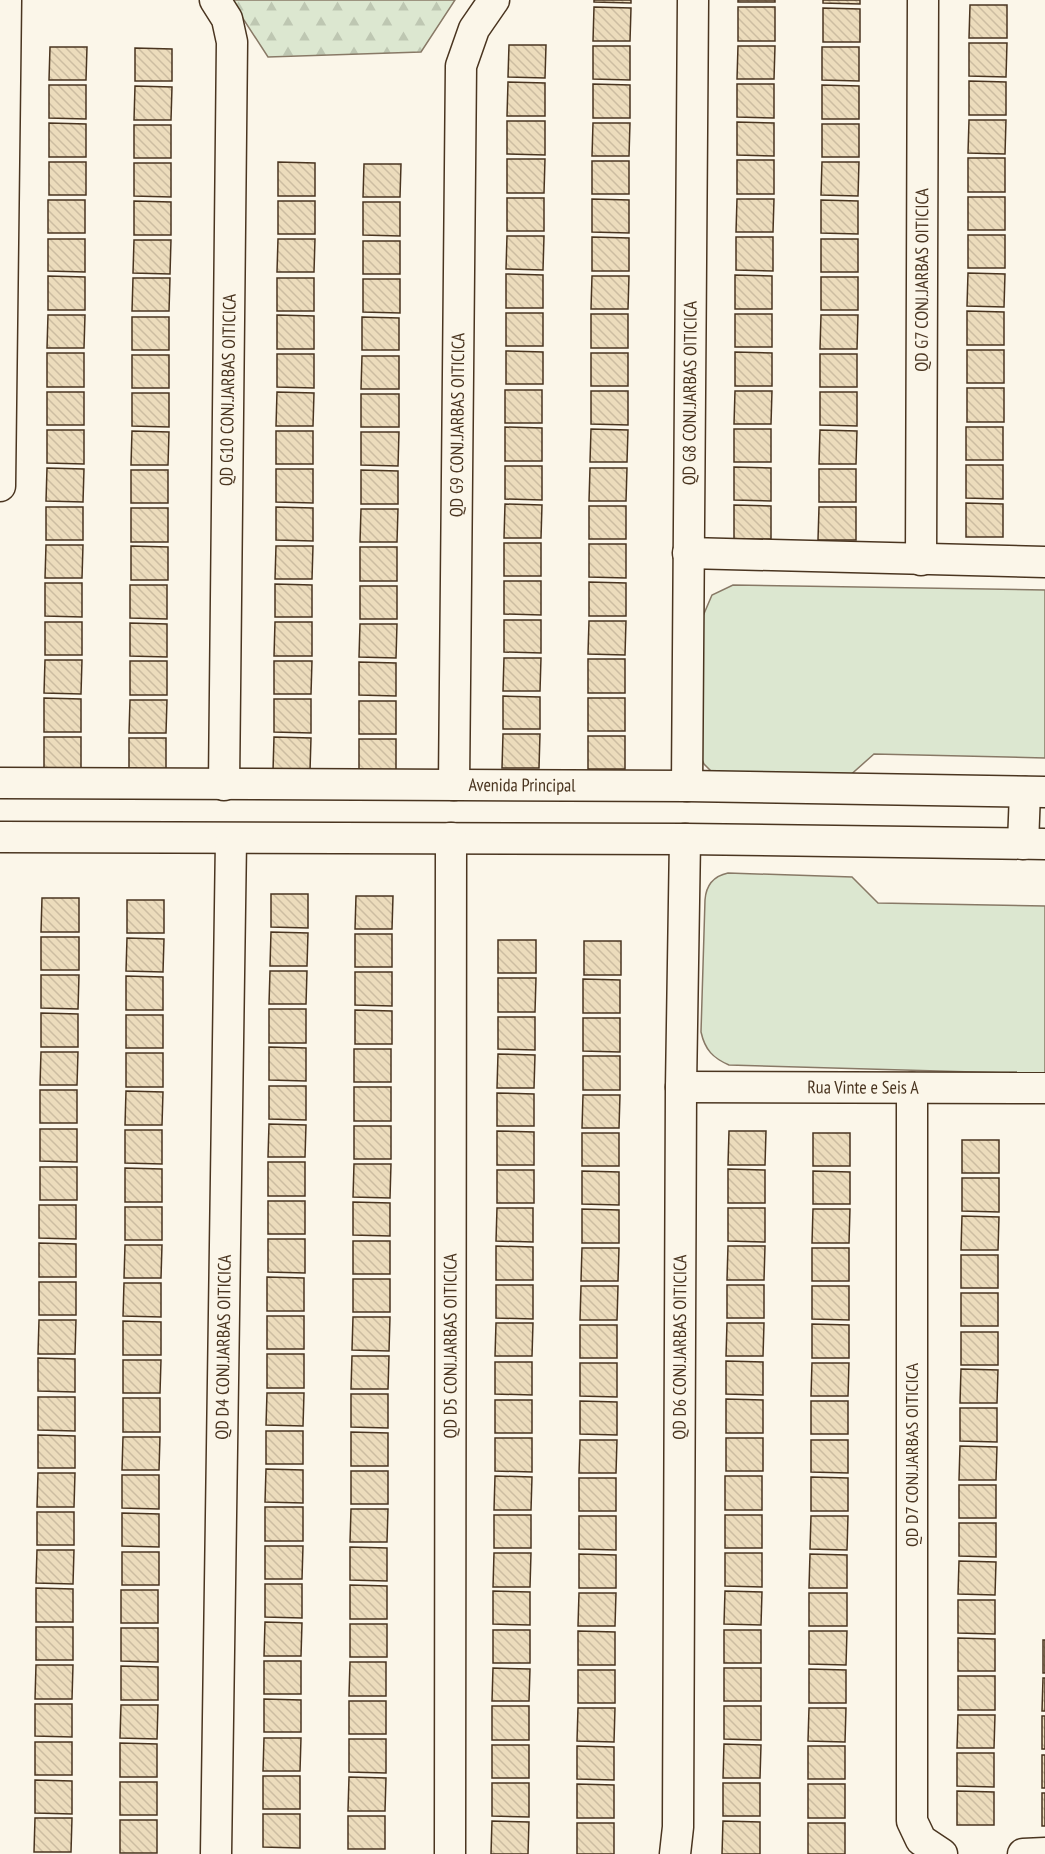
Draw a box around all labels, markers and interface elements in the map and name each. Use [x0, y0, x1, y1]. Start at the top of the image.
street label: QD G7 CONJ.JARBAS OITICICA [910, 188, 933, 372]
street label: QD G10 CONJ.JARBAS OITICICA [214, 293, 241, 486]
street label: QD G8 CONJ.JARBAS OITICICA [677, 300, 702, 485]
street label: QD G9 CONJ.JARBAS OITICICA [445, 332, 469, 517]
street label: Avenida Principal [468, 773, 576, 797]
street label: Rua Vinte e Seis A [807, 1075, 919, 1099]
street label: QD D5 CONJ.JARBAS OITICICA [438, 1253, 462, 1439]
street label: QD D4 CONJ.JARBAS OITICICA [210, 1254, 236, 1440]
street label: QD D6 CONJ.JARBAS OITICICA [668, 1254, 691, 1440]
street label: QD D7 CONJ.JARBAS OITICICA [900, 1362, 923, 1547]

